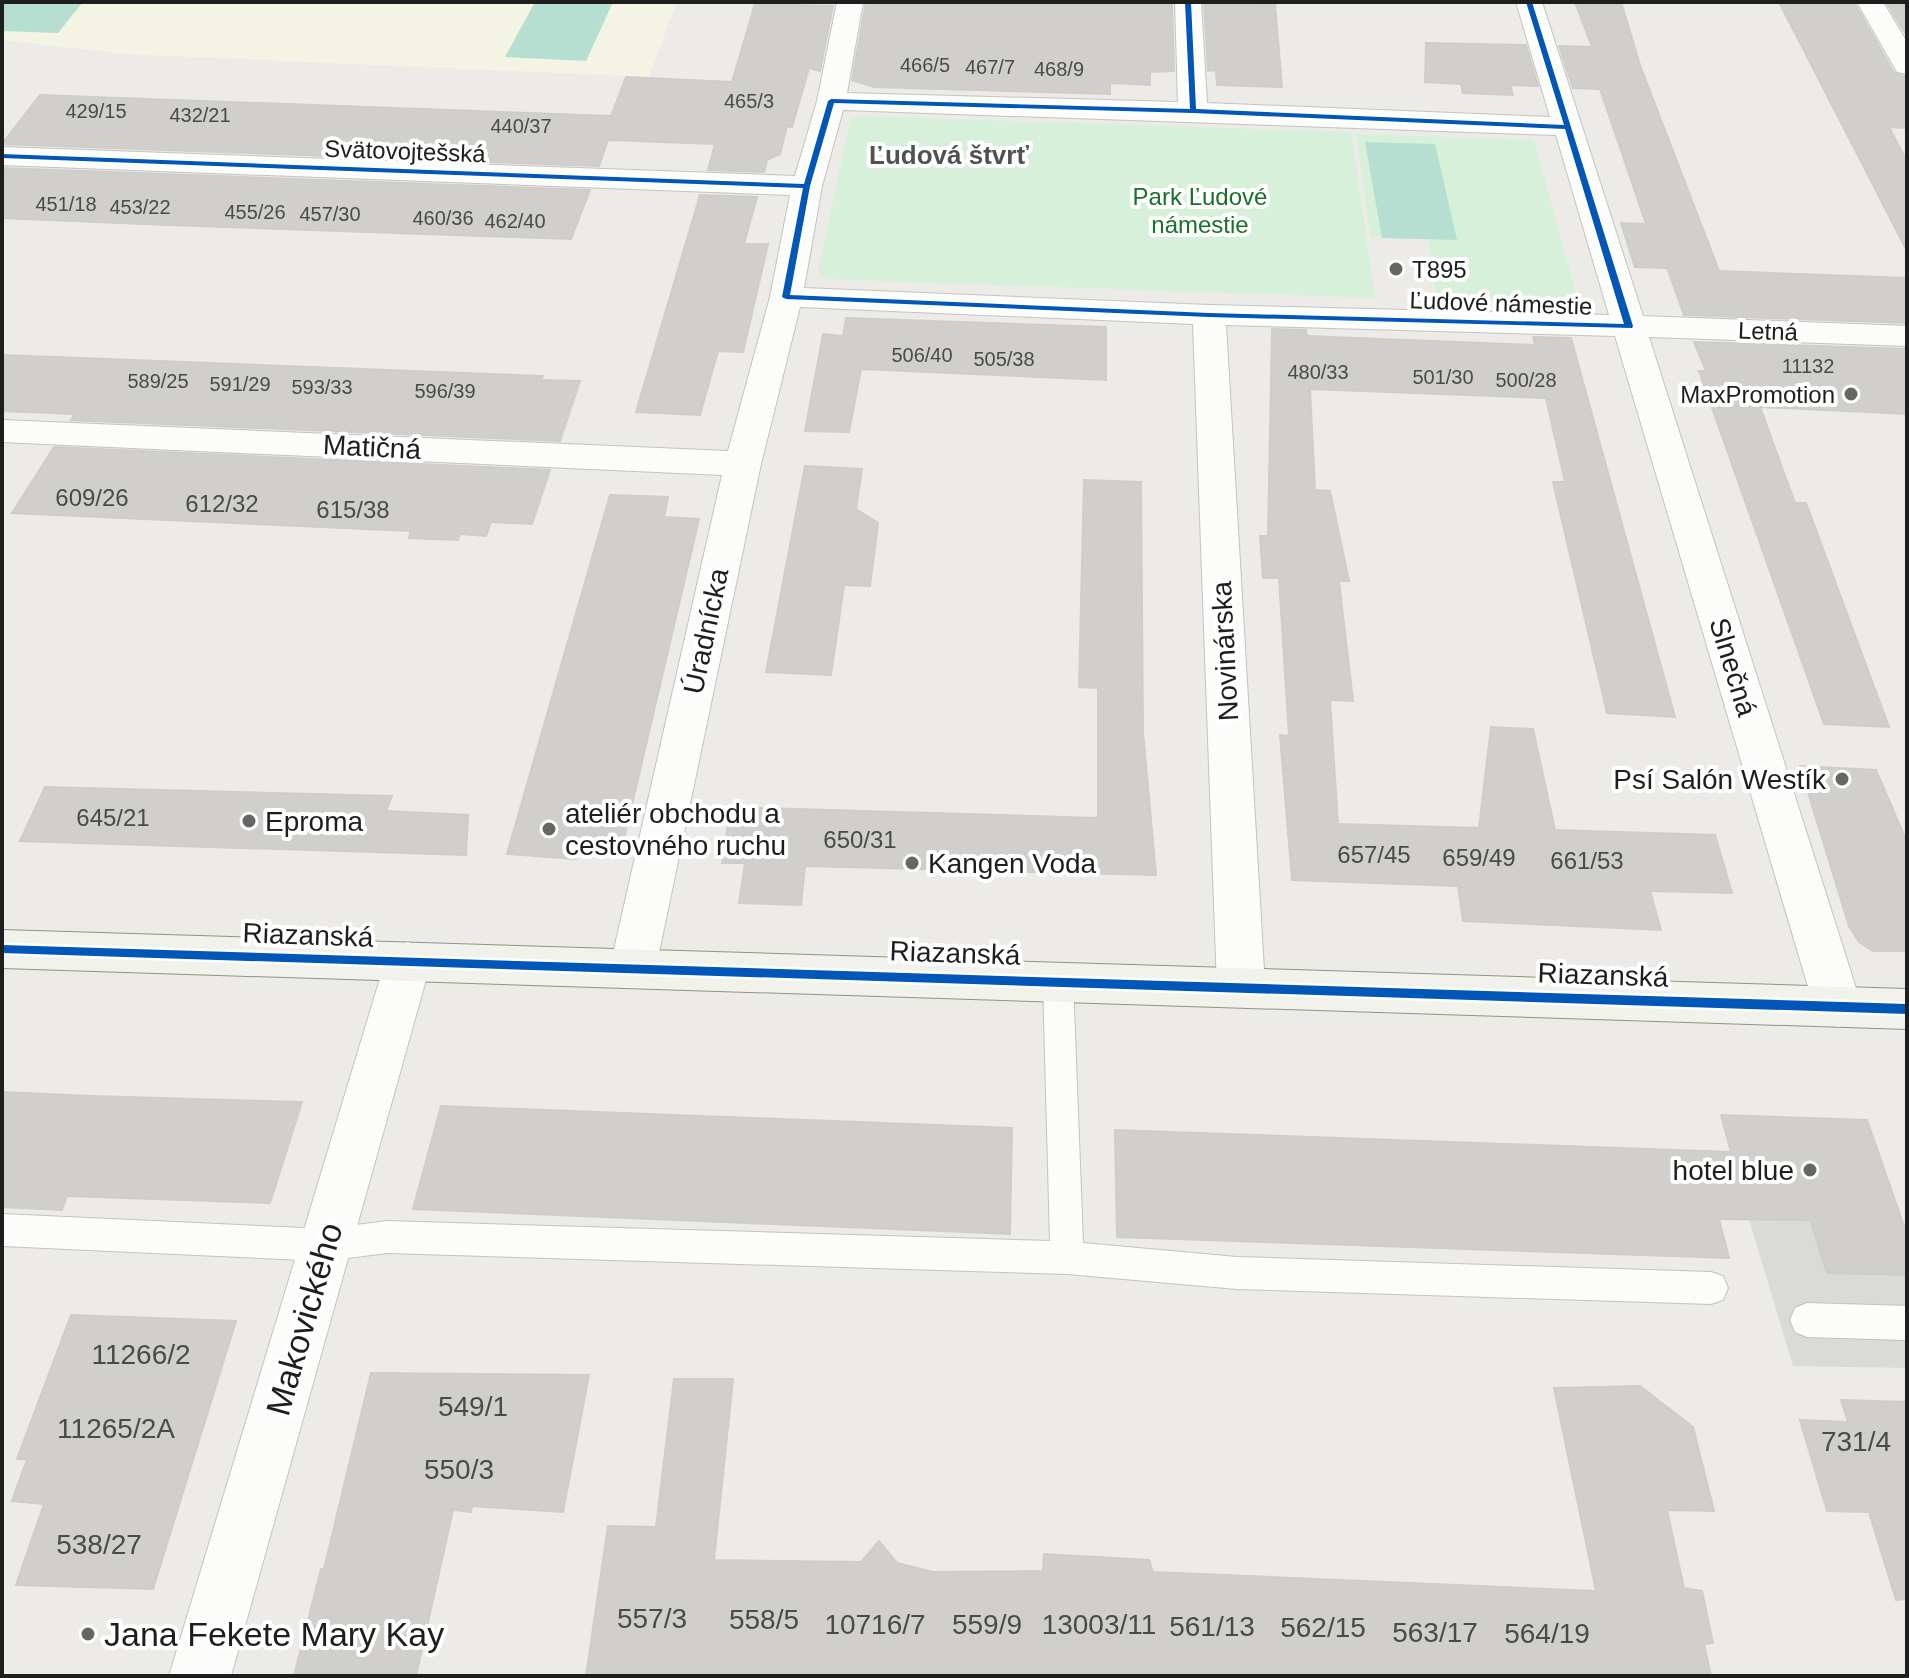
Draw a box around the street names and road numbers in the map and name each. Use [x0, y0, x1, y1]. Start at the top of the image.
street label: Svätovojtešská [324, 135, 487, 167]
street label: Ľudové námestie [1409, 286, 1593, 320]
street label: Letná [1738, 316, 1799, 346]
street label: Matičná [322, 429, 422, 465]
street label: Úradnícka [678, 565, 735, 697]
street label: Novinárska [1206, 580, 1244, 722]
street label: Slnečná [1703, 614, 1763, 720]
street label: Riazanská [242, 917, 374, 953]
street label: Riazanská [889, 935, 1021, 971]
street label: Riazanská [1537, 957, 1669, 993]
street label: Makovického [258, 1218, 350, 1420]

